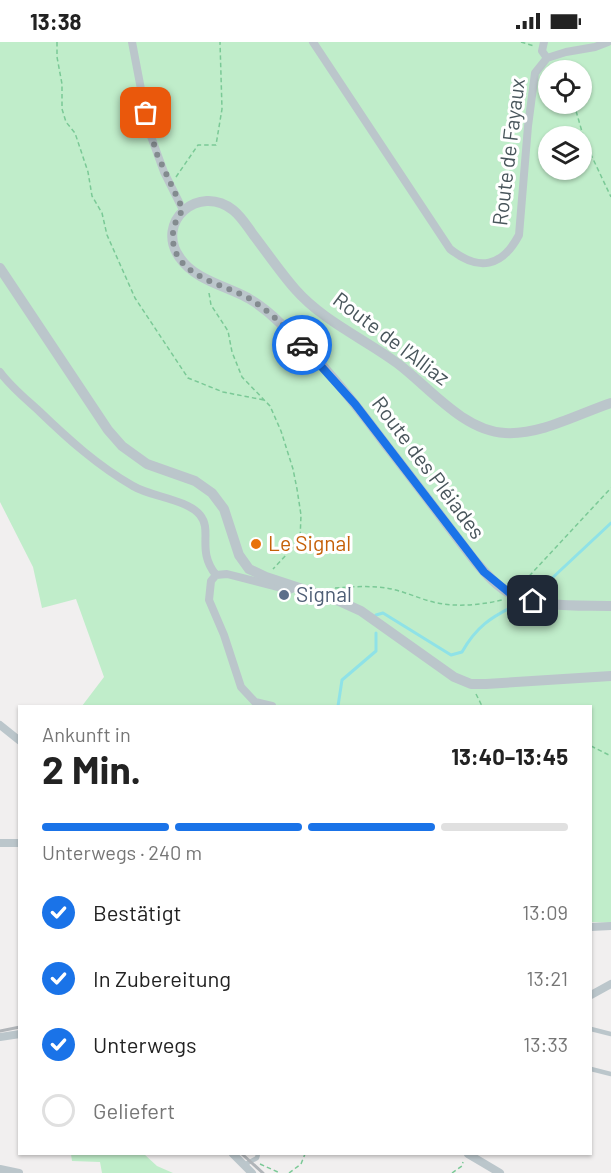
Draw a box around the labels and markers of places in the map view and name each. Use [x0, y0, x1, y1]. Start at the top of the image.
pin [120, 87, 171, 138]
place label: Le Signal [268, 530, 351, 555]
marker: Le Signal [249, 537, 263, 551]
pin [507, 575, 558, 626]
place label: Signal [296, 581, 352, 606]
marker: Signal [277, 588, 291, 602]

